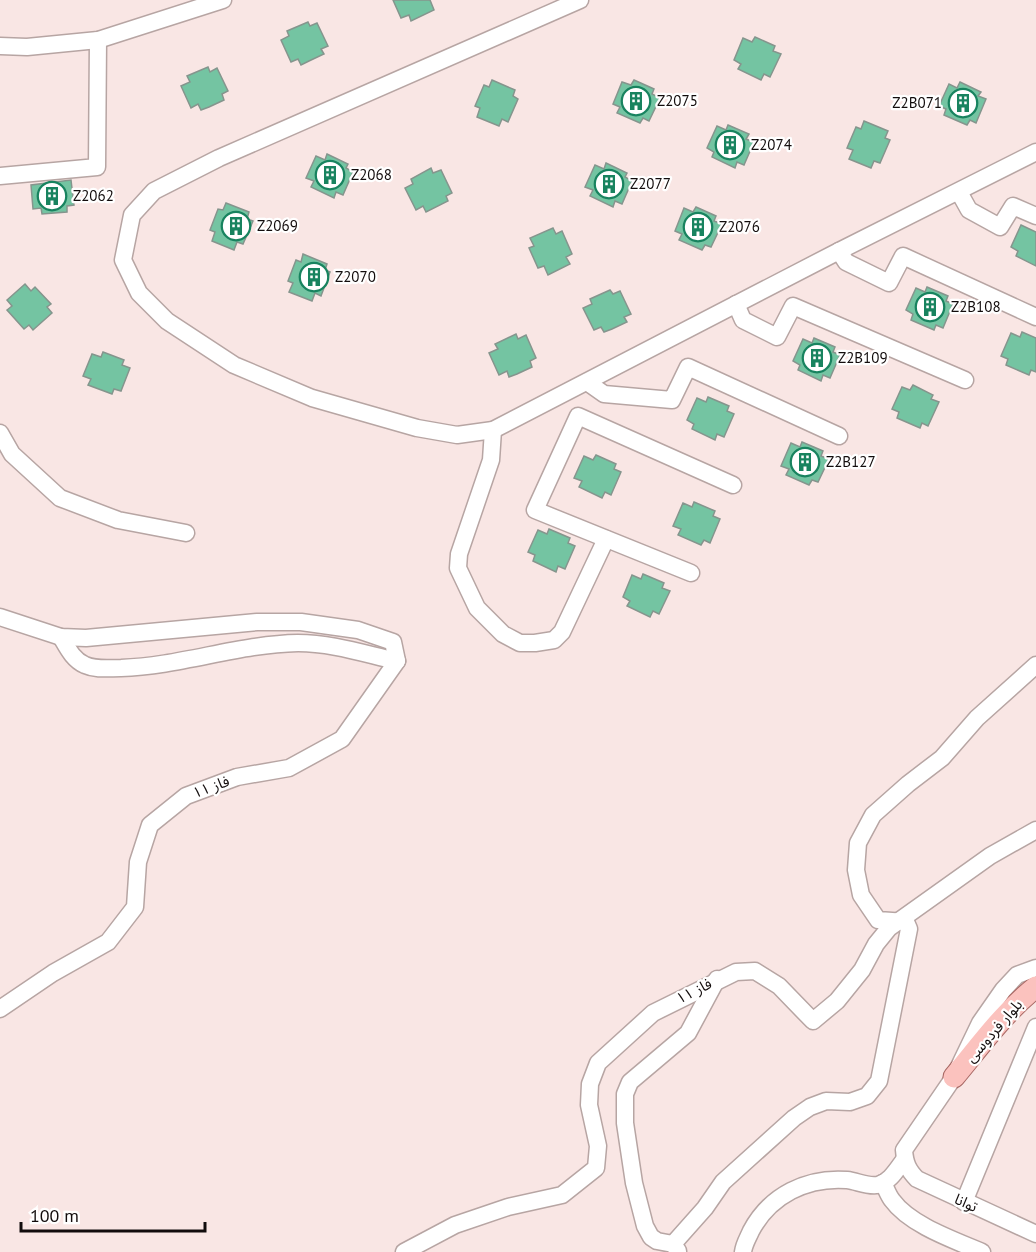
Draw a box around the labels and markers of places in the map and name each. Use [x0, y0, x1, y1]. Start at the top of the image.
building icon: Z2075 [620, 85, 652, 117]
building icon: Z2B071 [947, 87, 979, 119]
place label: Z2075 [657, 91, 698, 110]
place label: Z2B071 [892, 93, 942, 112]
building icon: Z2074 [714, 129, 746, 161]
place label: Z2074 [751, 135, 792, 154]
building icon: Z2068 [314, 159, 346, 191]
place label: Z2068 [351, 165, 392, 184]
building icon: Z2077 [593, 168, 625, 200]
place label: Z2077 [630, 174, 671, 193]
building icon: Z2062 [36, 180, 68, 212]
place label: Z2062 [73, 186, 114, 205]
building icon: Z2069 [220, 210, 252, 242]
building icon: Z2076 [682, 211, 714, 243]
place label: Z2069 [257, 216, 298, 235]
place label: Z2076 [719, 217, 760, 236]
building icon: Z2070 [298, 261, 330, 293]
place label: Z2070 [335, 267, 376, 286]
building icon: Z2B108 [914, 291, 946, 323]
place label: Z2B108 [951, 297, 1001, 316]
building icon: Z2B109 [801, 342, 833, 374]
place label: Z2B109 [838, 348, 888, 367]
building icon: Z2B127 [789, 446, 821, 478]
place label: Z2B127 [826, 452, 876, 471]

